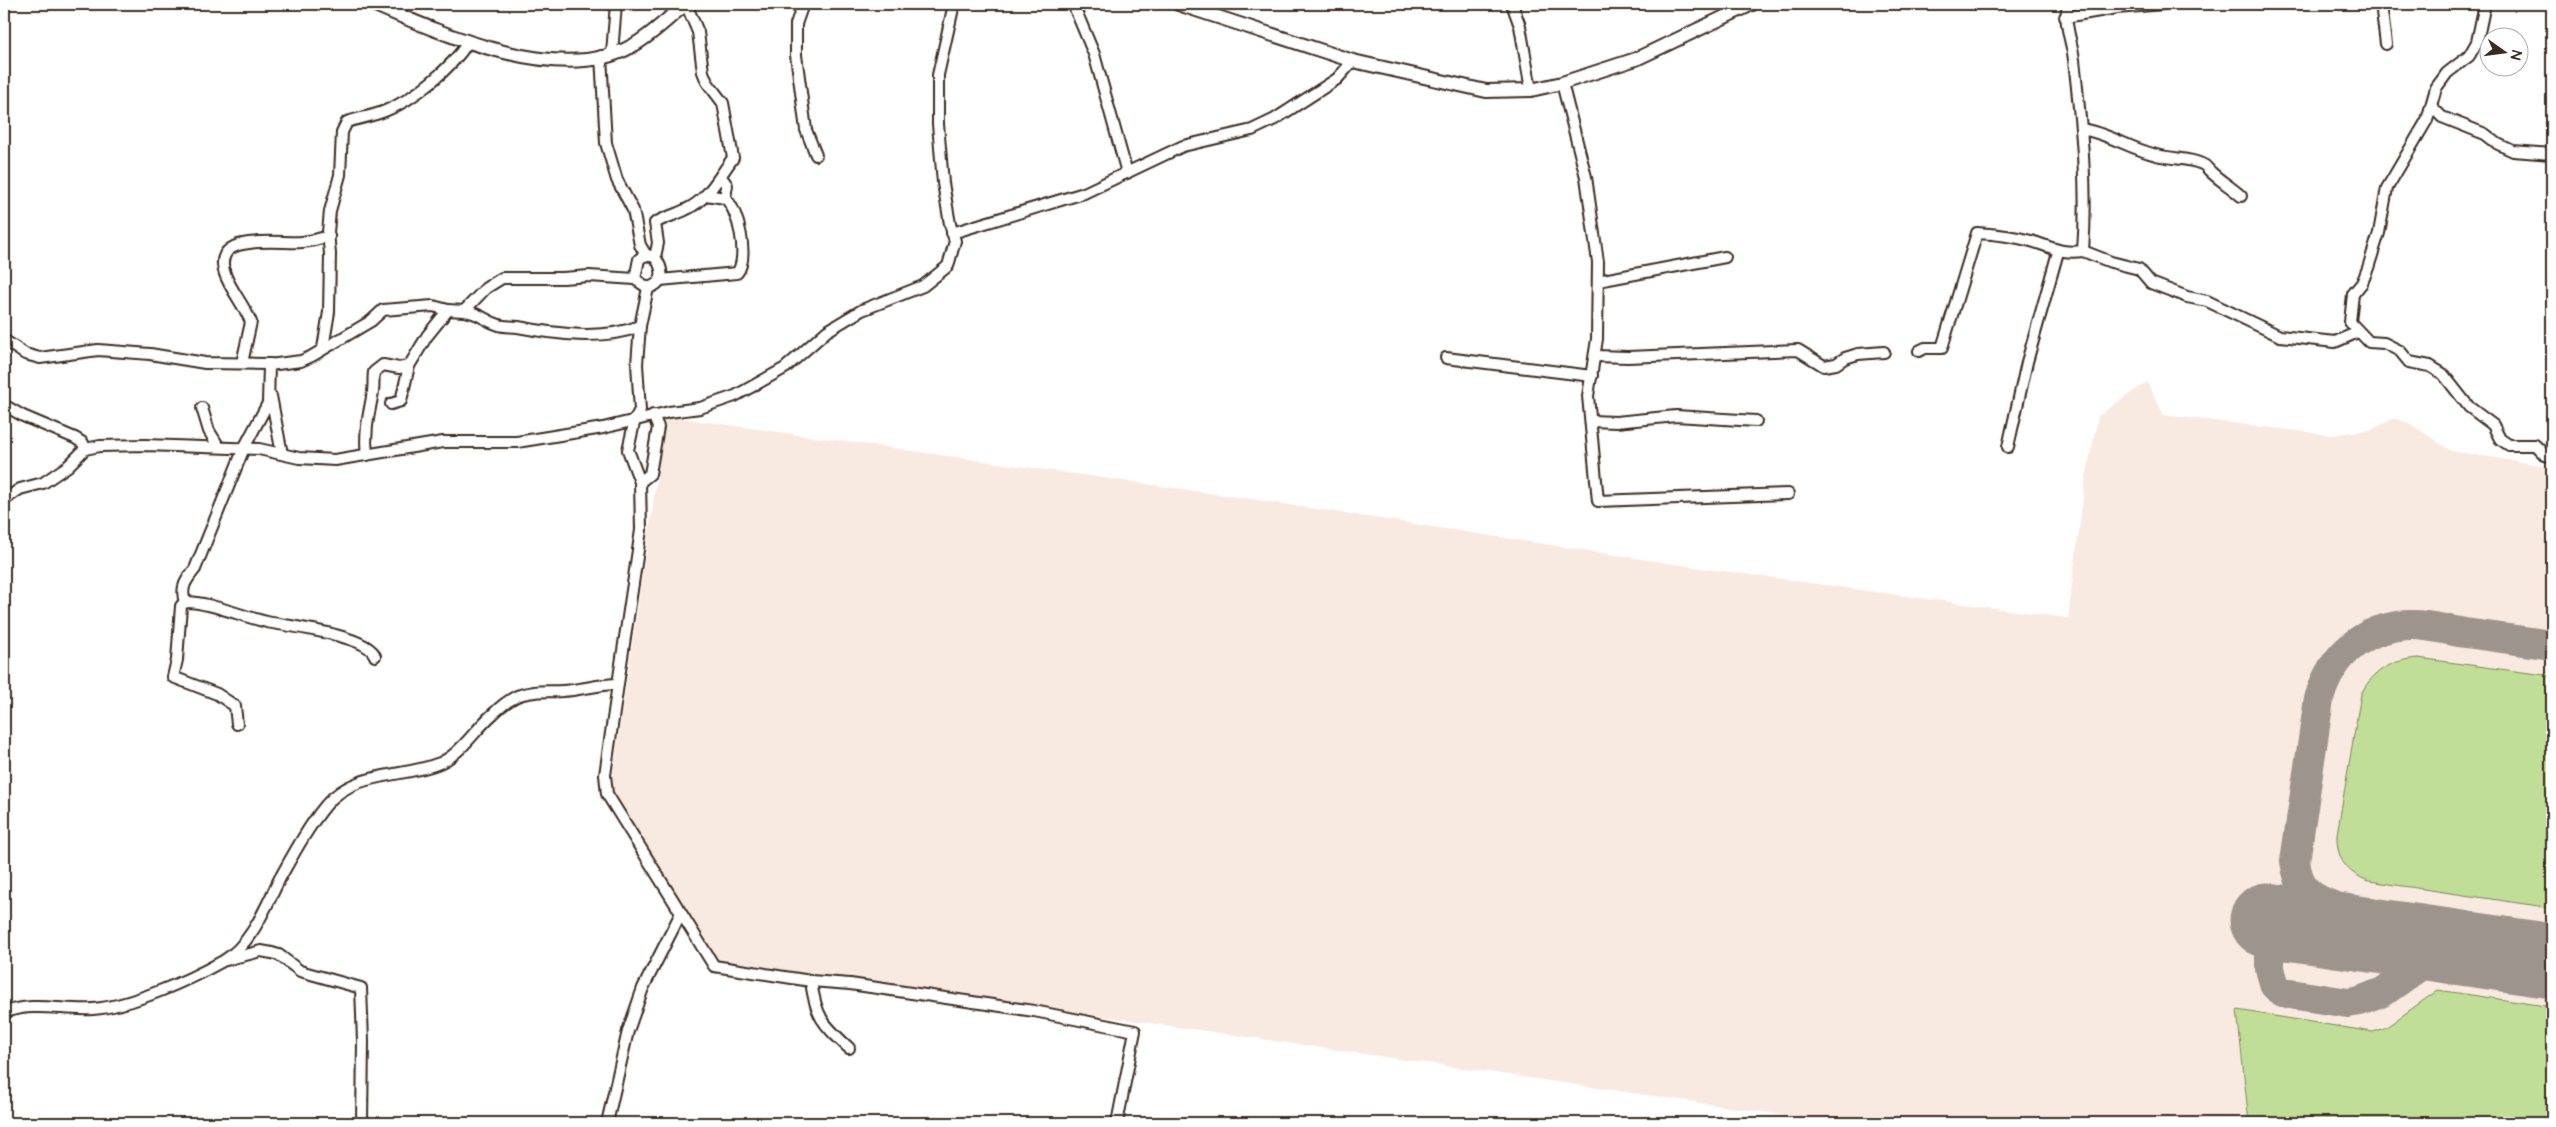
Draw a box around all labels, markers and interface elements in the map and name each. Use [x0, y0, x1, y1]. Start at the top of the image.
north arrow [2478, 28, 2528, 78]
text: N [2505, 48, 2526, 62]

